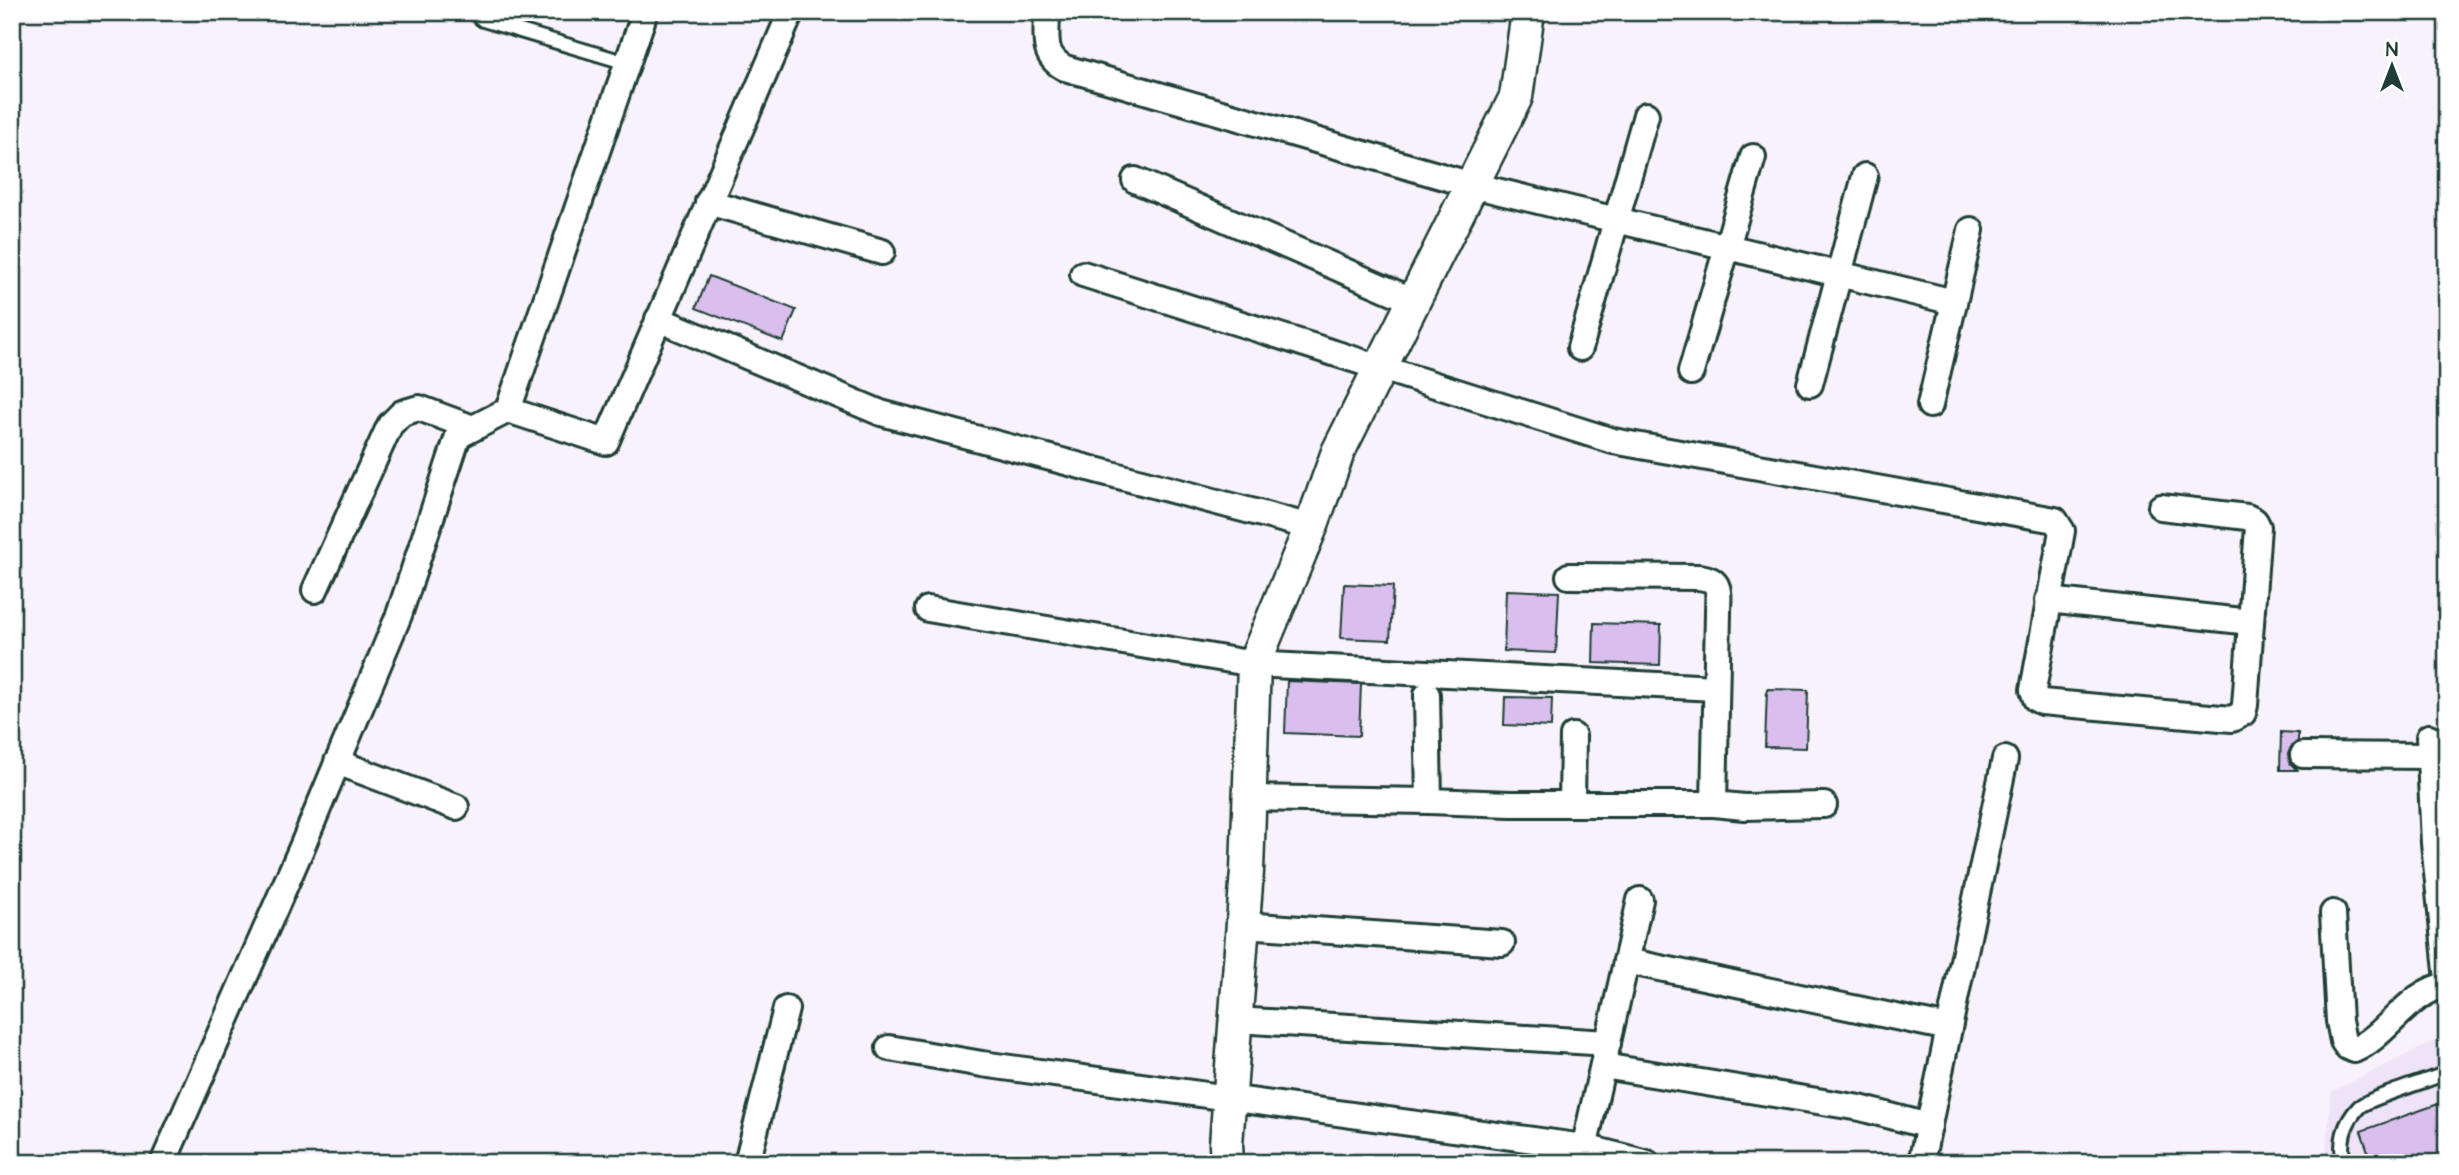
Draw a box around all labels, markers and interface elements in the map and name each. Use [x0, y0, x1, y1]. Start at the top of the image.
north arrow [2358, 32, 2428, 102]
text: N [2386, 37, 2398, 64]

